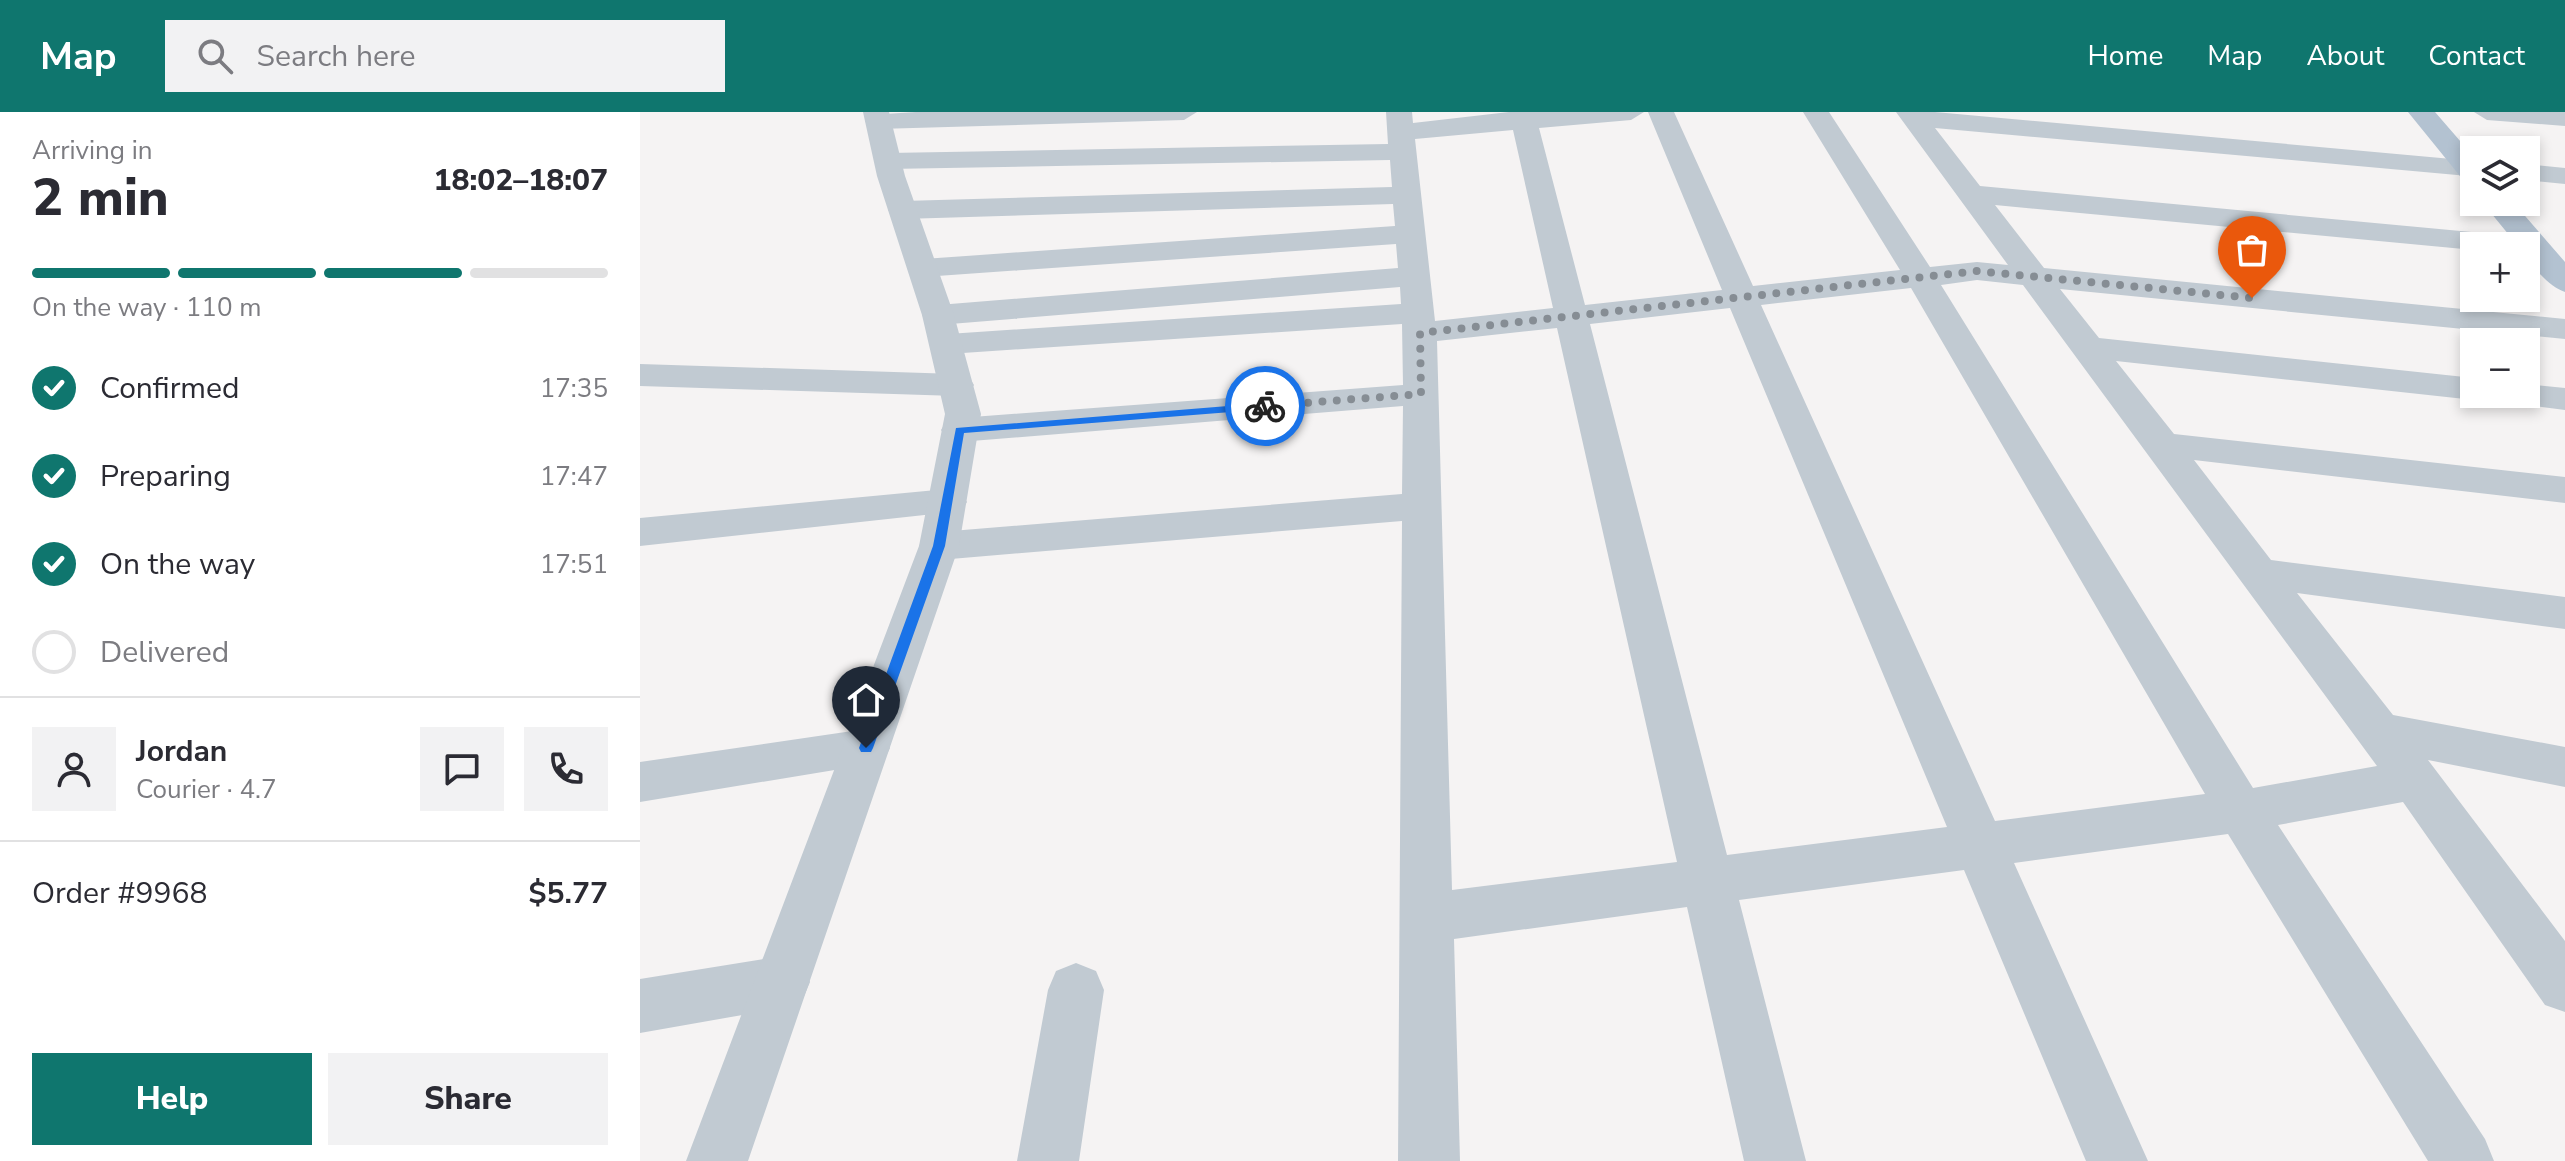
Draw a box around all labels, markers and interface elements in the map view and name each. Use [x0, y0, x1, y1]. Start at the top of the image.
search box [165, 20, 725, 92]
text: Map [40, 31, 117, 82]
icon: search [193, 34, 237, 78]
text: Search here [257, 36, 416, 77]
text: Home [2088, 37, 2163, 75]
text: Map [2207, 37, 2262, 75]
text: About [2306, 37, 2384, 75]
text: Contact [2428, 37, 2525, 75]
text: Arriving in [32, 133, 153, 168]
map controls [2460, 136, 2540, 408]
button: layers [2460, 136, 2540, 216]
text: 18:02–18:07 [433, 160, 608, 201]
text: 2 min [32, 162, 169, 233]
pin [2218, 216, 2286, 298]
icon: bag [2230, 228, 2274, 272]
button: + [2460, 232, 2540, 312]
text: On the way · 110 m [32, 290, 261, 325]
button: − [2460, 328, 2540, 408]
icon: check [32, 366, 76, 410]
courier [1225, 366, 1305, 446]
text: Confirmed [100, 368, 240, 409]
text: 17:35 [540, 371, 608, 406]
icon: bike [1243, 384, 1287, 428]
icon: check [32, 454, 76, 498]
text: Preparing [100, 456, 231, 497]
text: 17:47 [540, 459, 608, 494]
icon: check [32, 542, 76, 586]
text: On the way [100, 544, 255, 585]
text: 17:51 [540, 547, 608, 582]
text: Delivered [100, 632, 229, 673]
pin [832, 666, 900, 748]
icon: home [844, 678, 888, 722]
button: person [32, 727, 116, 811]
button: chat [420, 727, 504, 811]
button: phone [524, 727, 608, 811]
text: Jordan [136, 731, 227, 772]
text: Courier · 4.7 [136, 772, 277, 807]
text: Order #9968 [32, 873, 207, 914]
text: $5.77 [529, 873, 608, 914]
button: Help [32, 1053, 312, 1145]
button: Share [328, 1053, 608, 1145]

